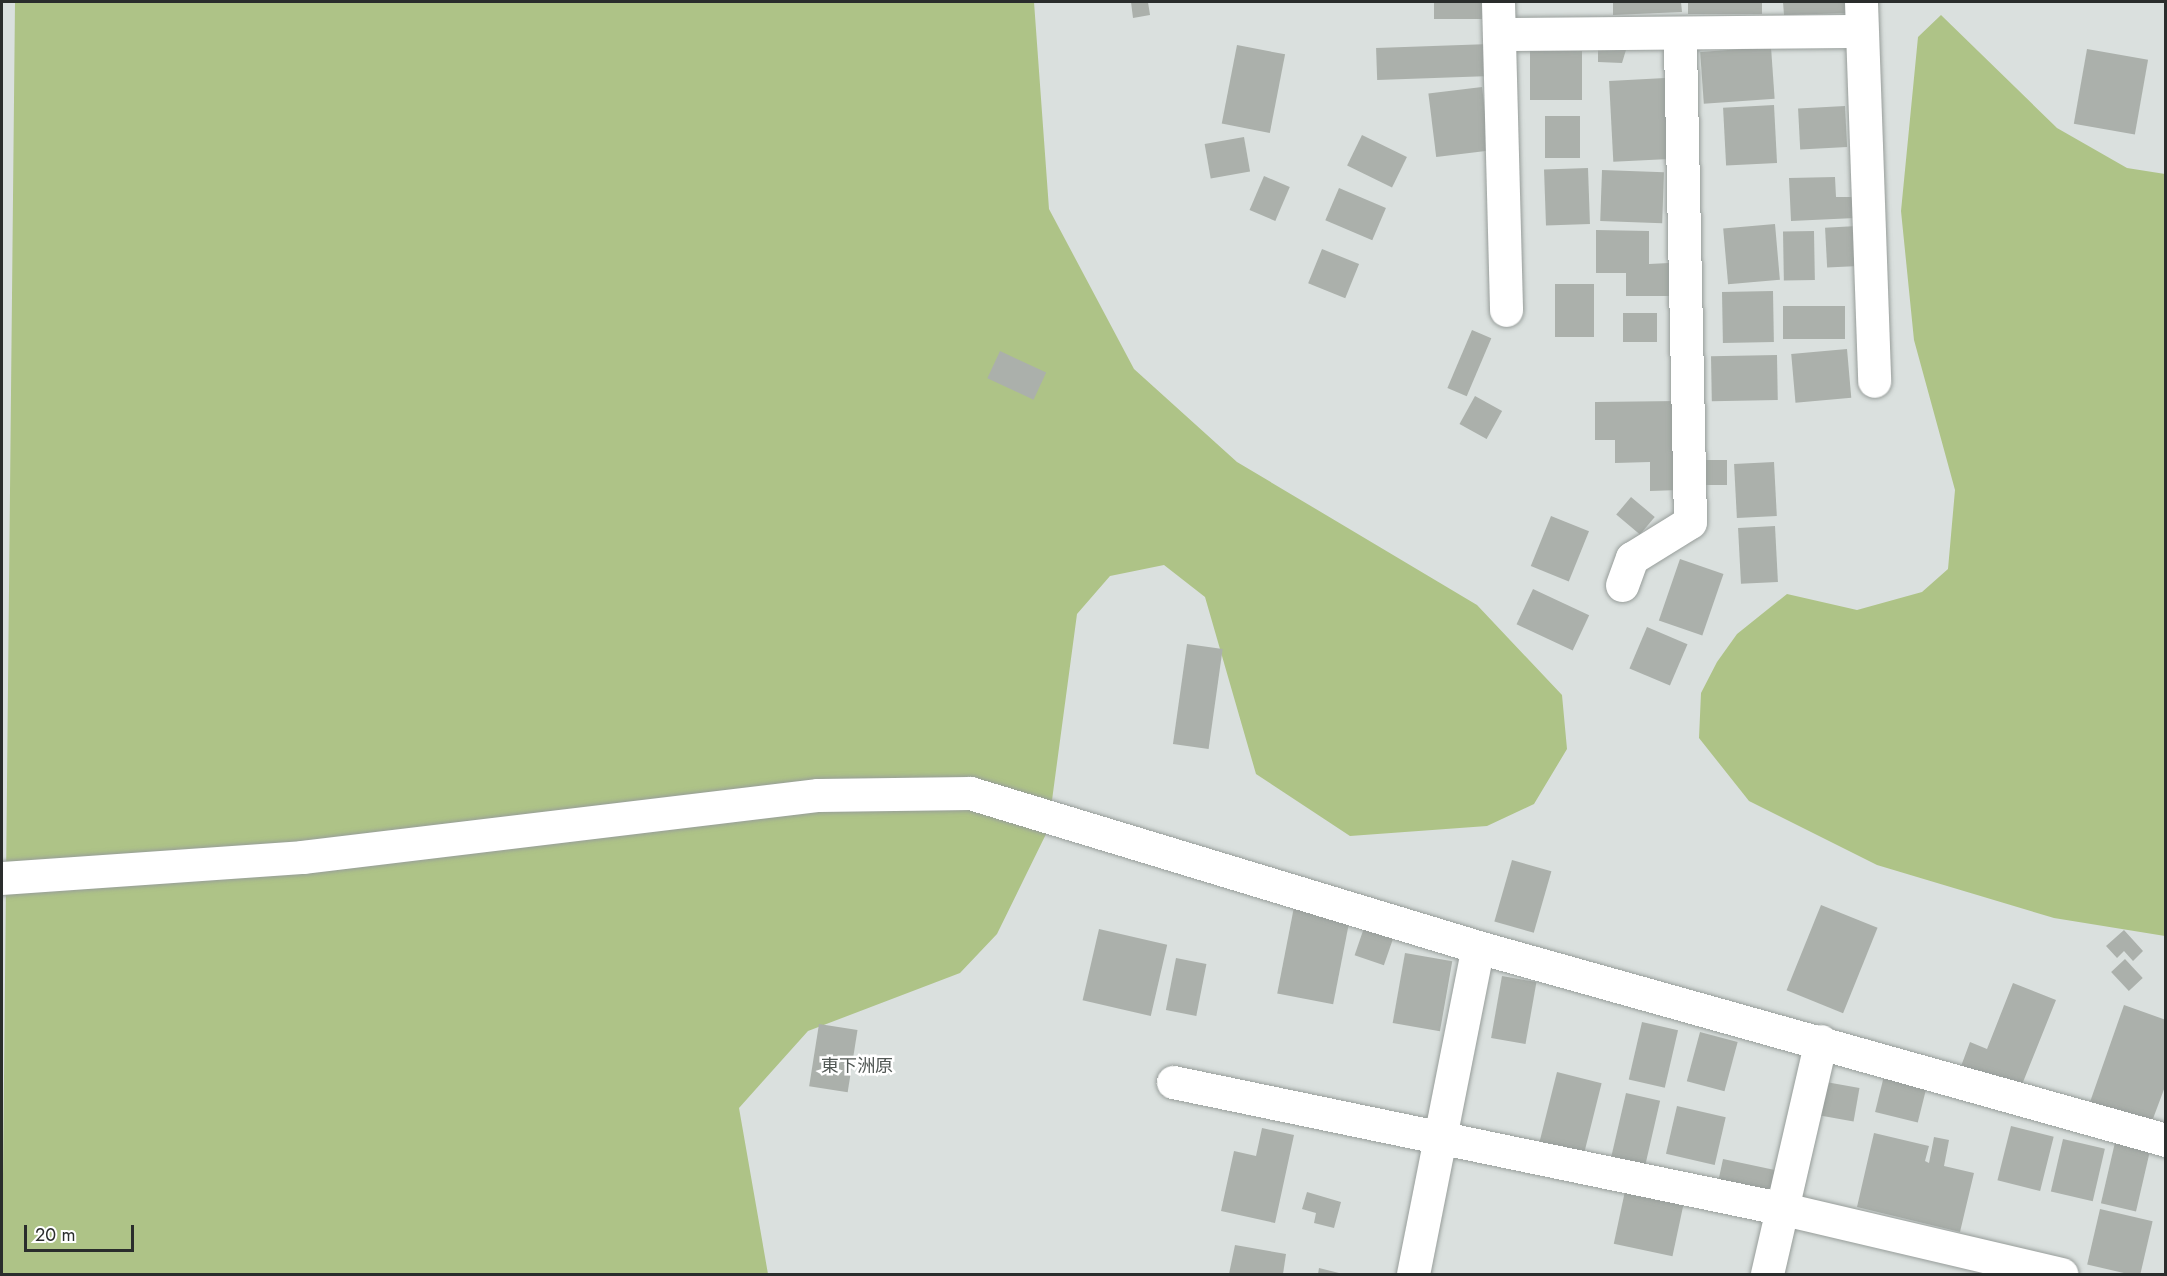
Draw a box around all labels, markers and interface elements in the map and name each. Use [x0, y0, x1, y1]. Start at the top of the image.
district label: 東下洲原 [821, 1055, 893, 1077]
scale bar [27, 1213, 136, 1251]
text: 20 m [35, 1222, 75, 1248]

